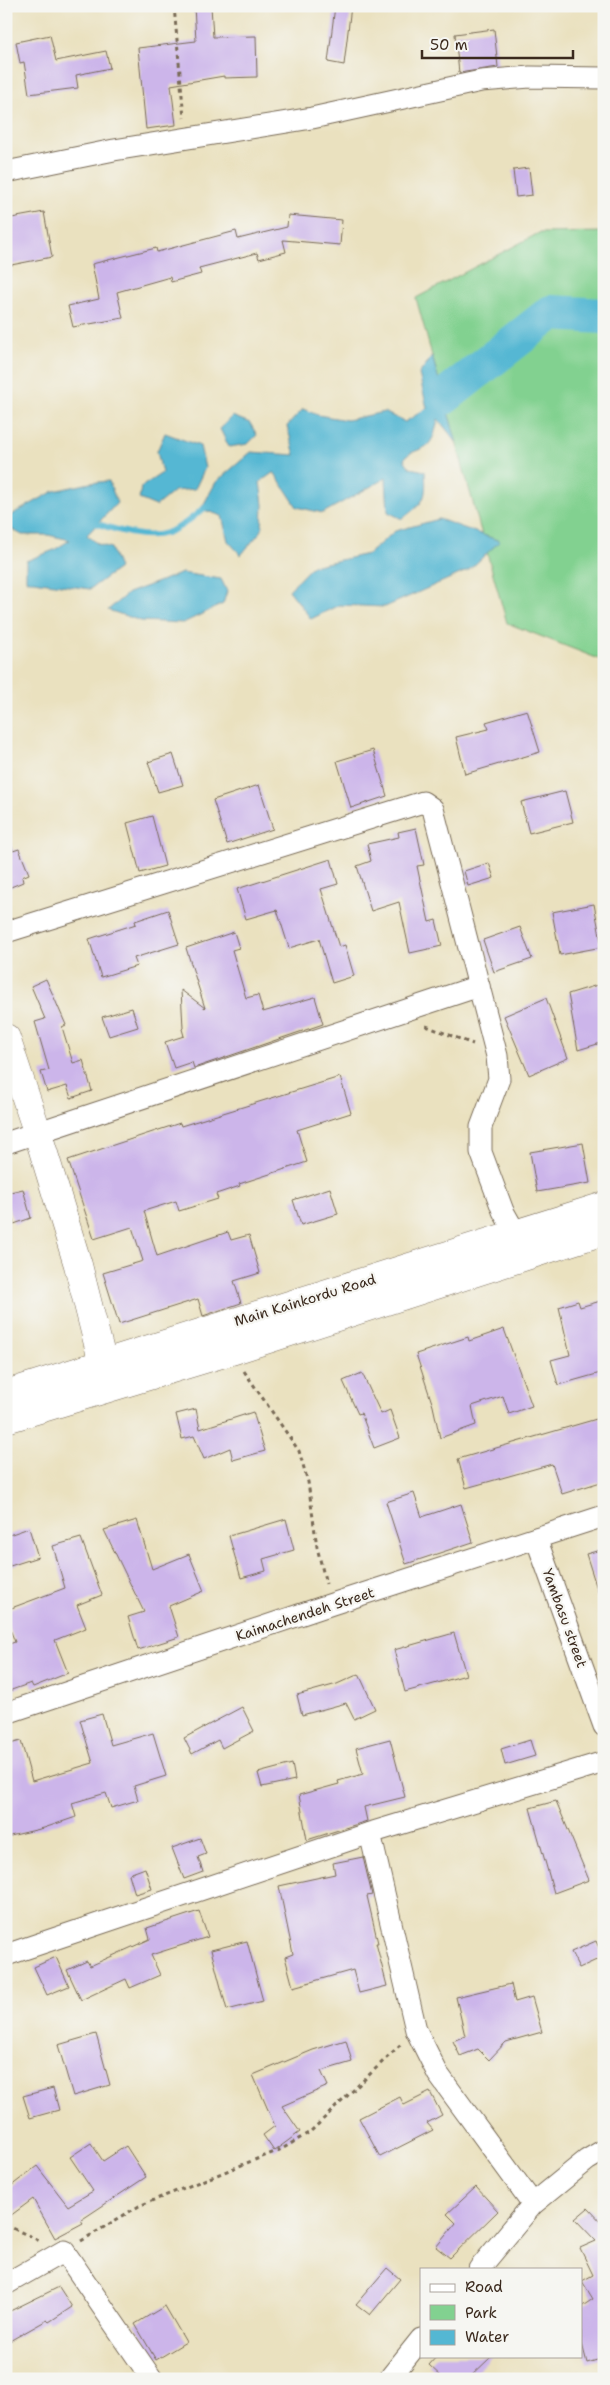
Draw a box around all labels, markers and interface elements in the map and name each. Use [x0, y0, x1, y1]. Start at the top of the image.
scale bar [422, 28, 574, 60]
text: 50 m [430, 35, 468, 55]
street label: Main Kainkordu Road [232, 1270, 378, 1330]
street label: Yambasu street [539, 1566, 591, 1670]
street label: Kaimachendeh Street [233, 1583, 377, 1645]
legend [420, 2268, 582, 2358]
text: Road [465, 2277, 503, 2297]
text: Park [465, 2303, 497, 2323]
text: Water [465, 2327, 509, 2347]

